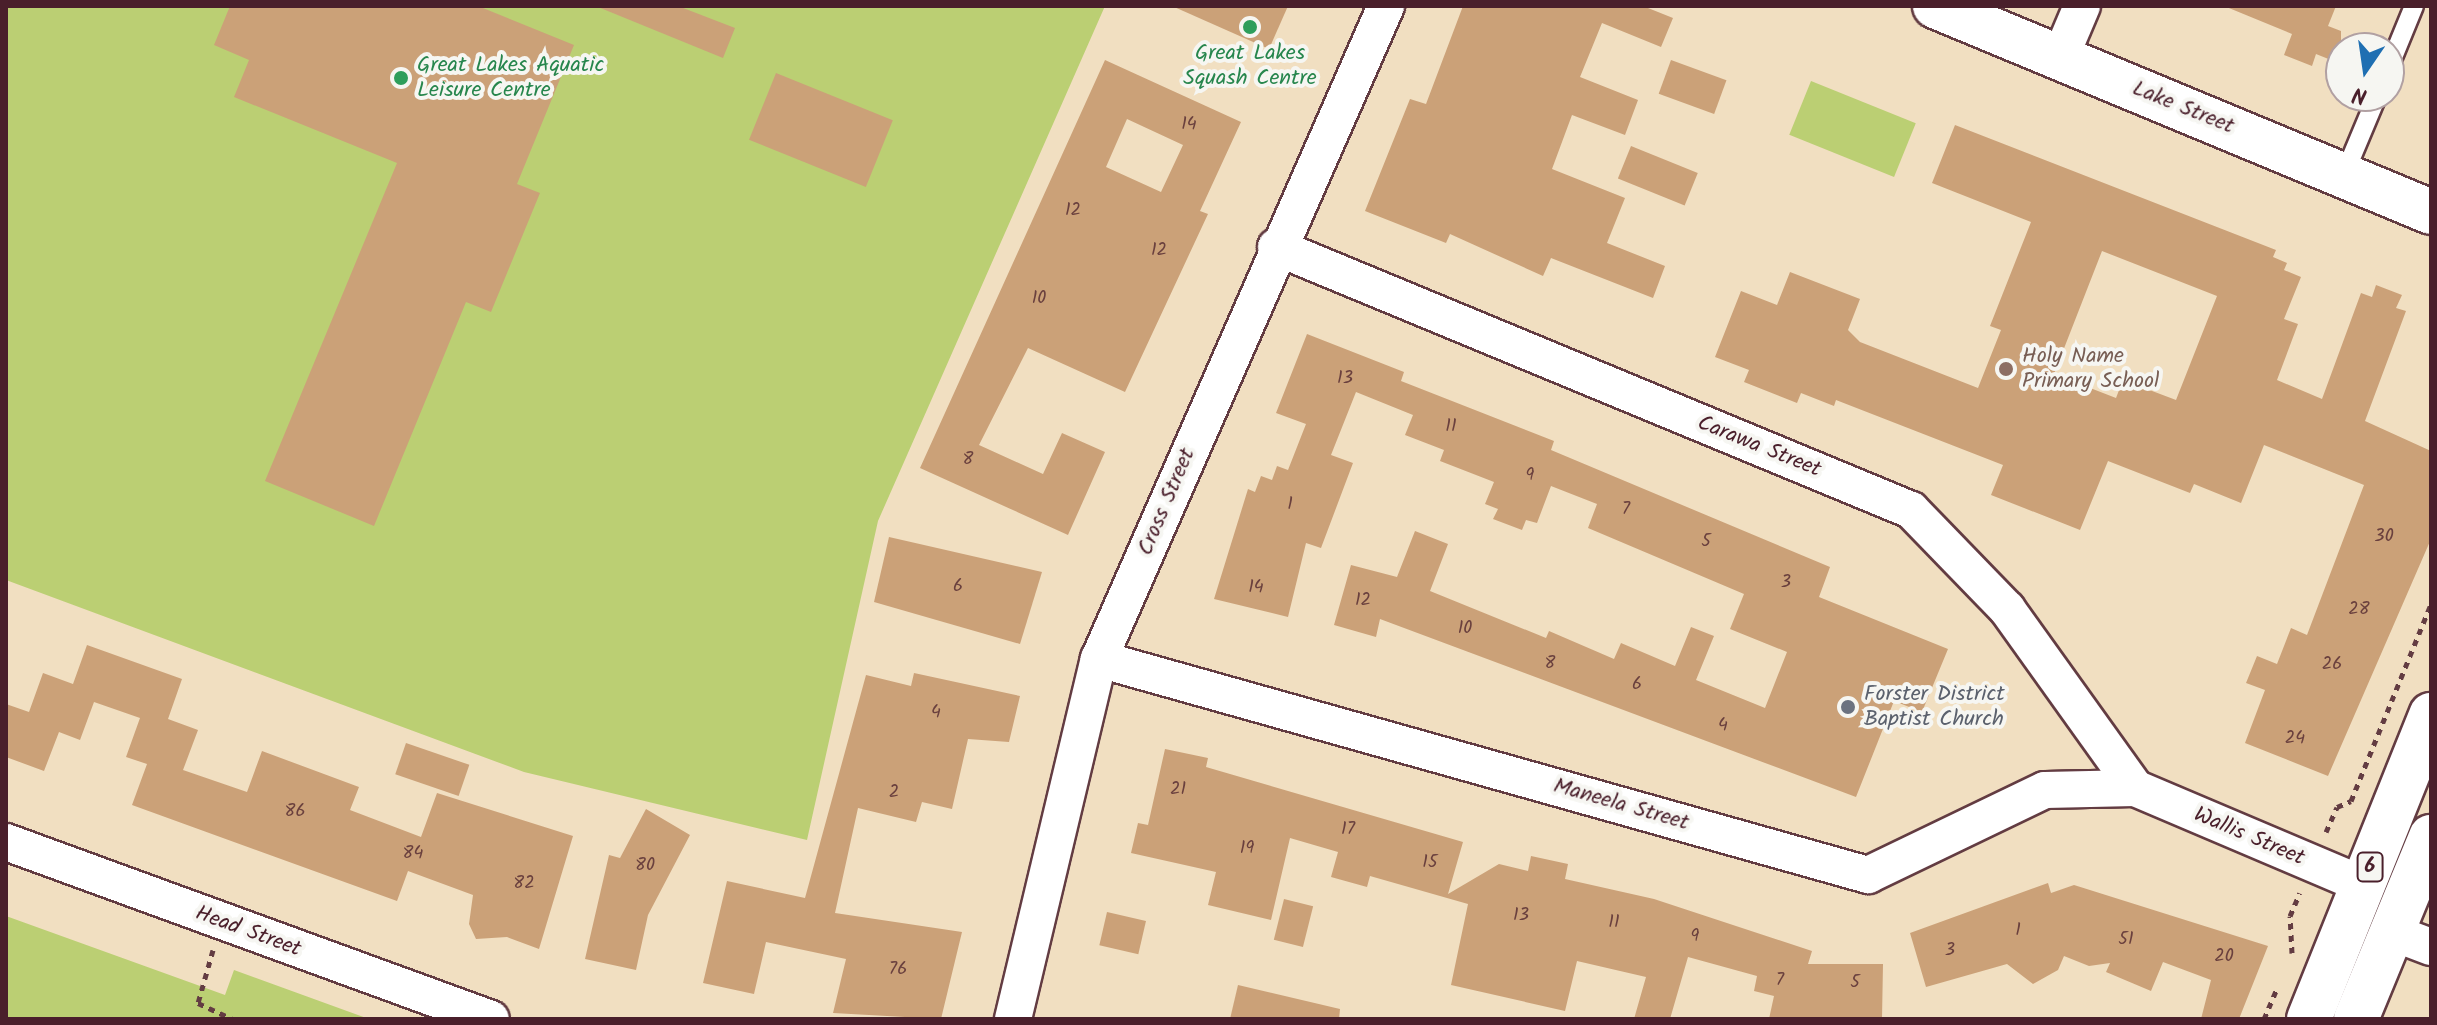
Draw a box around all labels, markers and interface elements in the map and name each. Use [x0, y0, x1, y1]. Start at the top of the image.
marker: Great Lakes Squash Centre [1241, 18, 1259, 36]
north arrow [2325, 32, 2405, 112]
place label: Great Lakes Squash Centre [1183, 40, 1317, 92]
place label: Great Lakes Aquatic Leisure Centre [417, 52, 604, 104]
marker: Great Lakes Aquatic Leisure Centre [392, 69, 410, 87]
text: N [2349, 75, 2371, 113]
street label: Lake Street [2128, 76, 2238, 140]
house number: 14 [1181, 114, 1197, 136]
house number: 12 [1065, 200, 1081, 222]
house number: 12 [1151, 240, 1167, 262]
house number: 10 [1032, 288, 1046, 310]
place label: Holy Name Primary School [2022, 343, 2159, 394]
marker: Holy Name Primary School [1997, 360, 2015, 378]
house number: 13 [1337, 368, 1353, 390]
street label: Carawa Street [1693, 410, 1825, 484]
house number: 11 [1445, 416, 1457, 438]
street label: Cross Street [1133, 444, 1201, 560]
house number: 8 [963, 449, 973, 471]
house number: 9 [1526, 465, 1534, 487]
house number: 1 [1287, 494, 1293, 516]
house number: 7 [1622, 499, 1630, 521]
house number: 30 [2374, 526, 2394, 548]
house number: 5 [1701, 531, 1711, 553]
house number: 3 [1781, 572, 1791, 594]
house number: 6 [953, 576, 963, 598]
house number: 14 [1248, 577, 1264, 599]
house number: 12 [1355, 590, 1371, 612]
house number: 28 [2348, 599, 2370, 621]
house number: 10 [1458, 618, 1472, 640]
house number: 8 [1545, 653, 1555, 675]
house number: 26 [2322, 654, 2342, 676]
house number: 6 [1632, 674, 1642, 696]
place label: Forster District Baptist Church [1864, 681, 2005, 732]
marker: Forster District Baptist Church [1839, 698, 1857, 716]
house number: 4 [931, 702, 941, 724]
house number: 4 [1718, 715, 1728, 737]
house number: 24 [2285, 728, 2305, 750]
street label: Maneela Street [1550, 773, 1692, 837]
house number: 21 [1170, 779, 1186, 801]
house number: 2 [889, 782, 899, 804]
house number: 86 [285, 801, 305, 823]
street label: Wallis Street [2190, 802, 2308, 872]
house number: 17 [1341, 819, 1355, 841]
house number: 19 [1240, 838, 1254, 860]
house number: 84 [403, 843, 423, 865]
road number: 6 [2356, 851, 2384, 883]
house number: 15 [1422, 852, 1438, 874]
house number: 80 [635, 855, 655, 877]
house number: 82 [513, 873, 535, 895]
street label: Head Street [192, 901, 304, 963]
house number: 13 [1513, 905, 1529, 927]
house number: 11 [1608, 912, 1620, 934]
house number: 1 [2015, 920, 2021, 942]
house number: 9 [1691, 926, 1699, 948]
house number: 51 [2118, 929, 2134, 951]
house number: 3 [1945, 940, 1955, 962]
house number: 20 [2214, 946, 2234, 968]
house number: 76 [889, 959, 907, 981]
house number: 7 [1776, 970, 1784, 992]
house number: 5 [1850, 972, 1860, 994]

